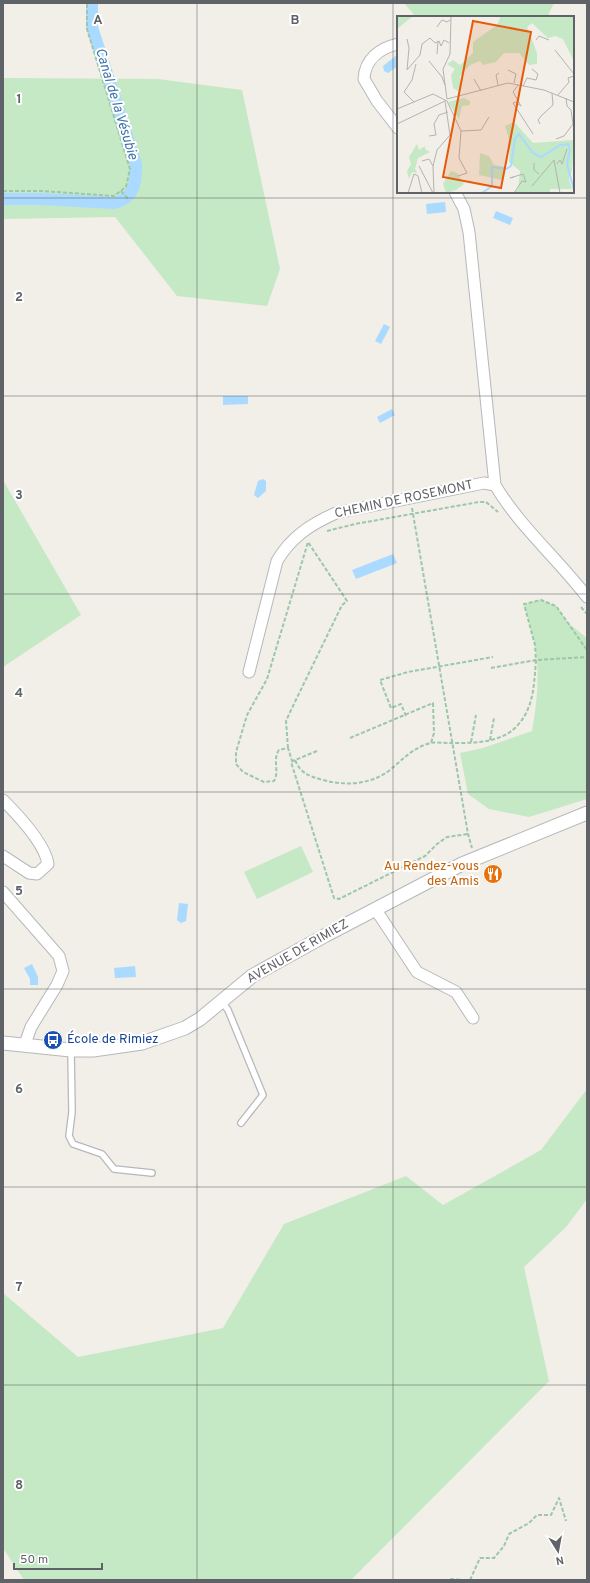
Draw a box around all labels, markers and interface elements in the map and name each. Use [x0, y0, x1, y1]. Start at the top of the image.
text: A [93, 13, 103, 29]
text: B [291, 13, 300, 29]
inset map [397, 16, 574, 193]
water label: Canal de la Vésubie [91, 46, 141, 163]
text: 1 [16, 92, 22, 108]
text: 2 [15, 290, 23, 306]
street label: CHEMIN DE ROSEMONT [333, 477, 475, 523]
text: 3 [15, 488, 23, 504]
text: 4 [15, 686, 23, 702]
place label: Au Rendez-vous des Amis [384, 859, 479, 890]
restaurant icon: Au Rendez-vous des Amis [482, 863, 504, 885]
text: 5 [15, 884, 23, 900]
street label: AVENUE DE RIMIEZ [244, 916, 352, 988]
bus stop icon: École de Rimiez [42, 1029, 64, 1051]
place label: École de Rimiez [67, 1030, 159, 1048]
text: 6 [15, 1082, 23, 1098]
text: 7 [16, 1280, 23, 1296]
text: 8 [15, 1478, 23, 1494]
north arrow [538, 1531, 578, 1571]
scale bar [14, 1545, 102, 1571]
text: 50 m [20, 1552, 48, 1568]
text: N [555, 1552, 565, 1567]

